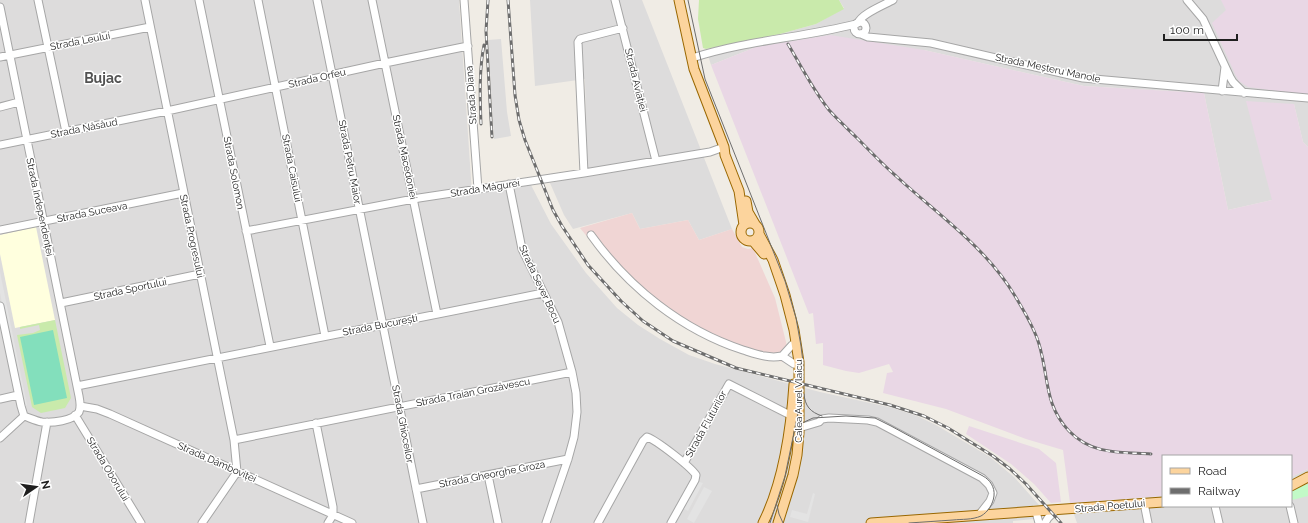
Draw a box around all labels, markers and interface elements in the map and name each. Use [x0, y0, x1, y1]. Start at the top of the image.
scale bar [1164, 16, 1237, 42]
text: 100 m [1170, 23, 1204, 37]
street label: Strada Leului [49, 30, 111, 52]
street label: Strada Aviației [623, 47, 649, 113]
street label: Strada Meșteru Manole [994, 51, 1102, 85]
street label: Strada Diana [463, 65, 479, 125]
street label: Strada Orfeu [287, 66, 347, 90]
district label: Bujac [84, 70, 122, 86]
street label: Strada Macedoniei [391, 114, 419, 200]
street label: Strada Năsăud [50, 116, 118, 140]
street label: Strada Petru Maior [336, 119, 364, 206]
street label: Strada Caisului [280, 133, 304, 203]
street label: Strada Solomon [222, 136, 247, 211]
street label: Strada Independenței [24, 157, 56, 257]
street label: Strada Măgurei [449, 177, 521, 199]
street label: Strada Progresului [178, 193, 206, 279]
street label: Strada Suceava [56, 200, 128, 224]
street label: Strada Sever Bocu [517, 243, 563, 325]
street label: Strada Sportului [93, 276, 167, 302]
street label: Strada București [342, 312, 418, 338]
street label: Calea Aurel Vlaicu [793, 359, 804, 443]
street label: Strada Traian Grozăvescu [415, 376, 531, 408]
street label: Strada Ghioceilor [390, 384, 416, 464]
street label: Strada Fluturilor [683, 388, 729, 459]
street label: Strada Oborului [85, 435, 131, 503]
street label: Strada Dâmboviței [176, 440, 258, 484]
legend [1162, 455, 1292, 507]
street label: Strada Gheorghe Groza [438, 458, 546, 490]
text: Road [1198, 464, 1227, 478]
north arrow [16, 467, 56, 507]
text: N [38, 479, 53, 490]
text: Railway [1198, 484, 1241, 498]
street label: Strada Poetului [1074, 497, 1146, 515]

